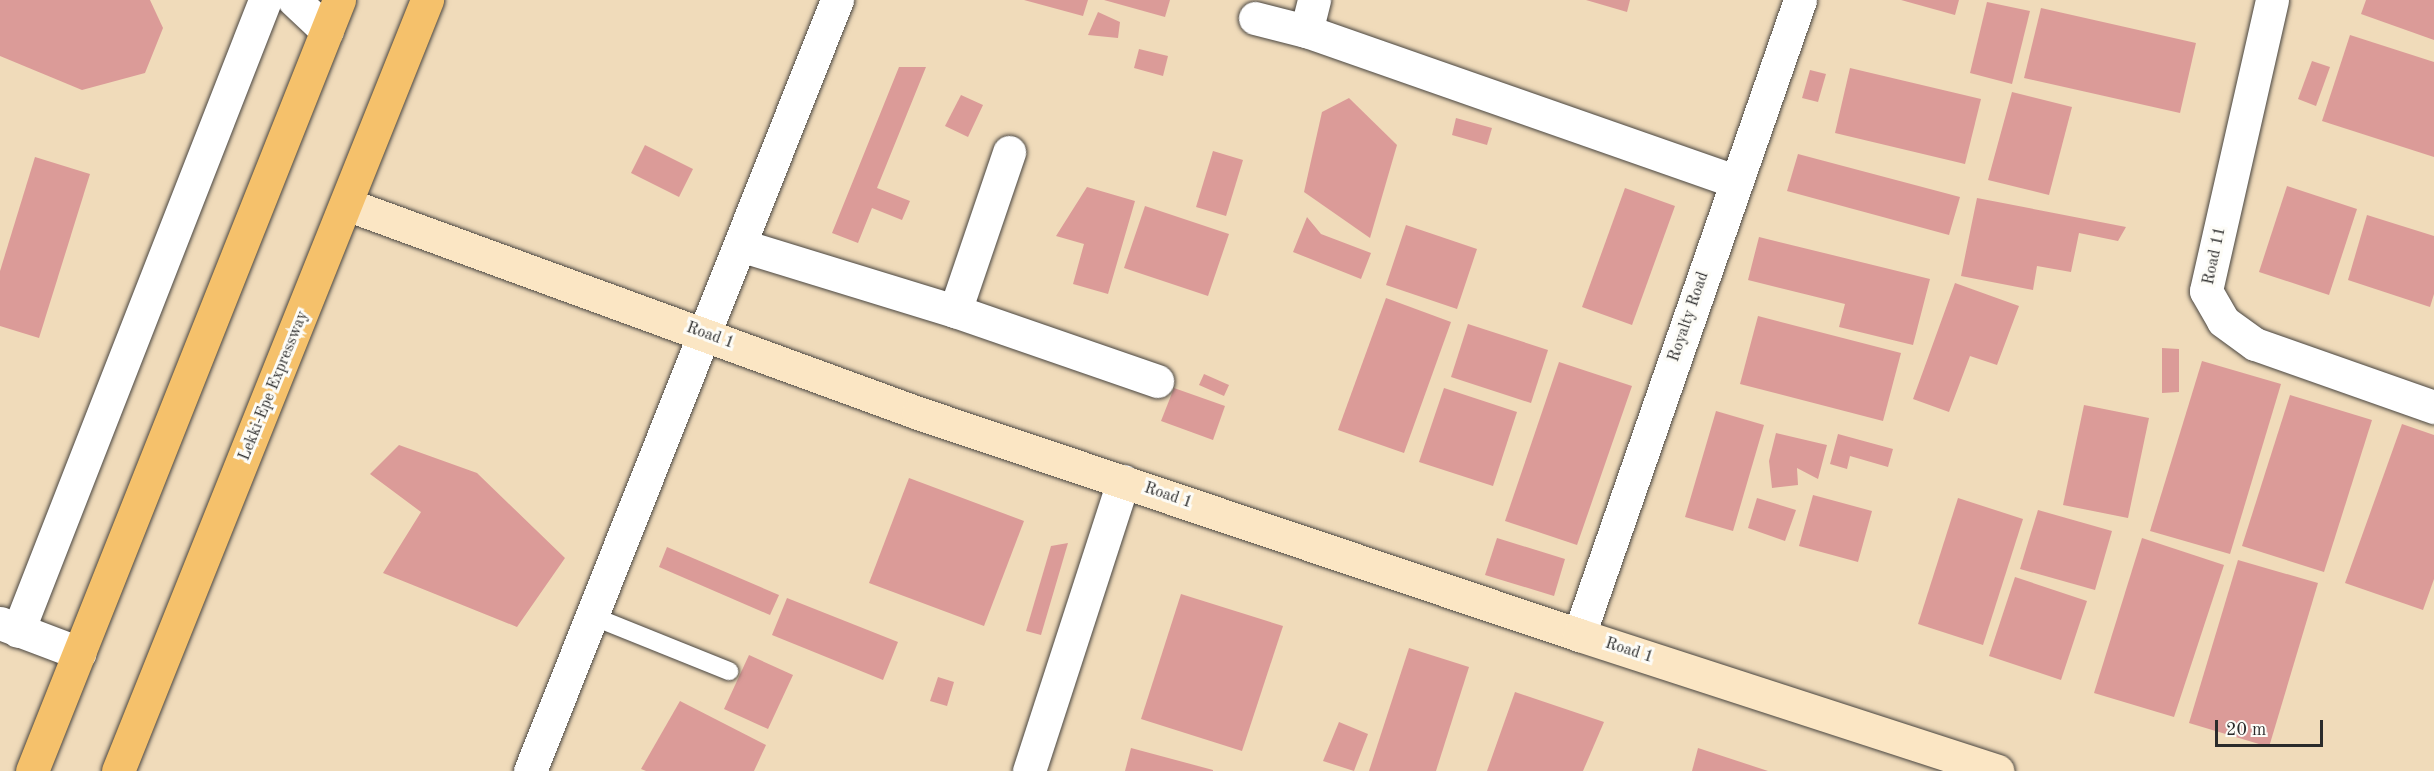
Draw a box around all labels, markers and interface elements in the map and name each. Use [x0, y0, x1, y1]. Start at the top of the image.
street label: Road 11 [2200, 225, 2230, 287]
street label: Royalty Road [1665, 270, 1713, 364]
street label: Lekki-Epe Expressway [235, 308, 313, 464]
street label: Road 1 [684, 319, 736, 353]
street label: Road 1 [1142, 479, 1194, 513]
street label: Road 1 [1603, 634, 1655, 668]
scale bar [2218, 708, 2326, 746]
text: 20 m [2226, 721, 2266, 739]

